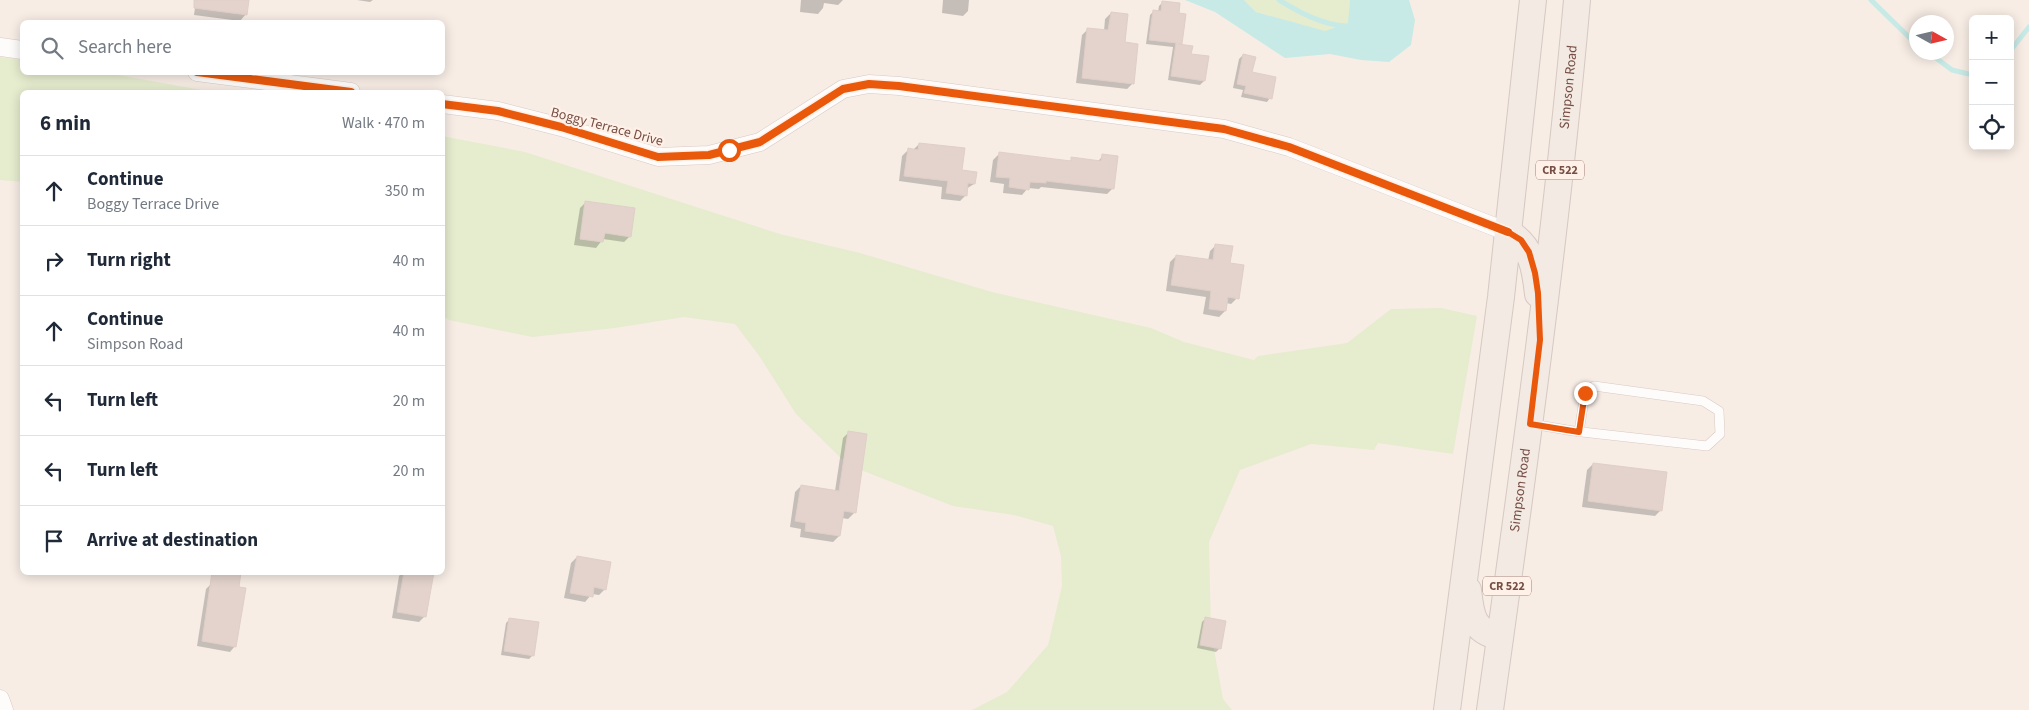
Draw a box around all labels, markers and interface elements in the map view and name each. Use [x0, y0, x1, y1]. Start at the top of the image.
north arrow [1909, 15, 1954, 60]
map controls [1969, 15, 2014, 150]
button: + [1969, 15, 2014, 60]
search box [20, 20, 445, 75]
icon: search [38, 34, 66, 62]
text: Search here [78, 34, 172, 61]
street label: Simpson Road [1555, 44, 1583, 130]
button: − [1969, 60, 2014, 105]
street label: Boggy Terrace Drive [549, 102, 665, 152]
button: locate [1969, 105, 2014, 150]
text: 6 min [40, 108, 91, 138]
text: Walk · 470 m [342, 112, 425, 134]
route start [718, 139, 741, 162]
road number: CR 522 [1536, 160, 1584, 180]
text: Continue [87, 166, 164, 193]
icon: ahead [40, 177, 68, 205]
text: 350 m [385, 180, 425, 202]
text: Boggy Terrace Drive [87, 193, 219, 215]
icon: right [40, 247, 68, 275]
text: Turn right [87, 247, 171, 274]
text: 40 m [393, 250, 425, 272]
text: Continue [87, 306, 164, 333]
icon: ahead [40, 317, 68, 345]
text: 40 m [393, 320, 425, 342]
text: Simpson Road [87, 333, 183, 355]
route end [1574, 382, 1597, 405]
icon: left [40, 387, 68, 415]
text: Turn left [87, 387, 158, 414]
text: 20 m [393, 390, 425, 412]
street label: Simpson Road [1505, 447, 1536, 533]
icon: left [40, 457, 68, 485]
text: Turn left [87, 457, 158, 484]
text: 20 m [393, 460, 425, 482]
icon: arrive [40, 527, 68, 555]
text: Arrive at destination [87, 527, 258, 554]
road number: CR 522 [1483, 576, 1531, 596]

